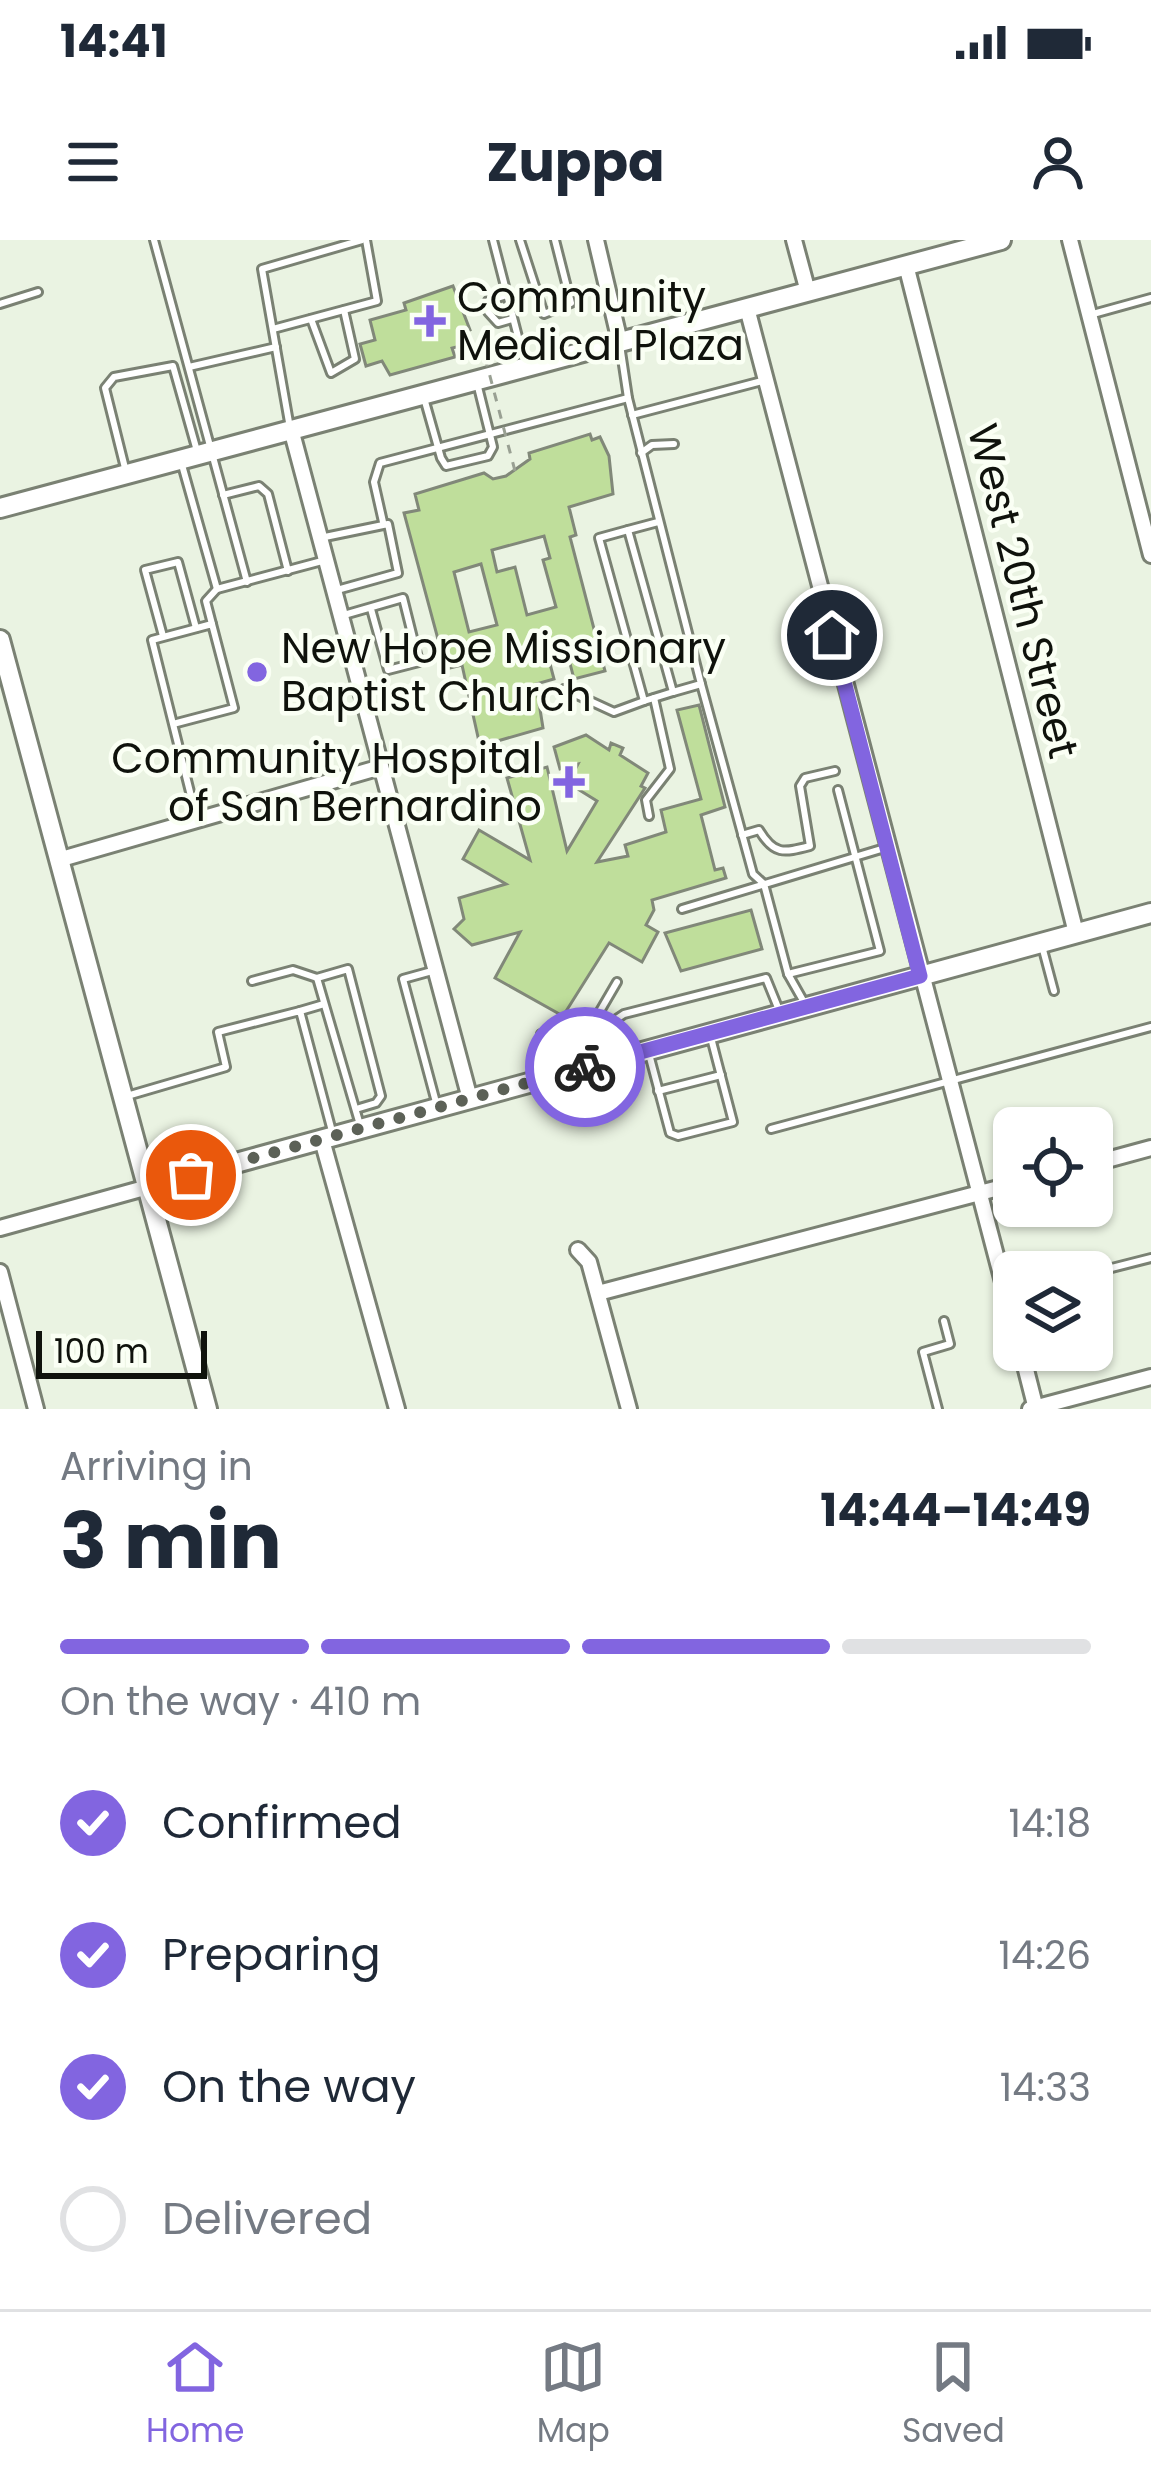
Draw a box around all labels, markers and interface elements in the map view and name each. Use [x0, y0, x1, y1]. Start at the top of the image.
text: 14:41 [60, 10, 168, 73]
text: Zuppa [486, 124, 665, 200]
icon: menu [60, 129, 126, 195]
icon: person [1025, 129, 1091, 195]
place label: Community Medical Plaza [457, 268, 744, 375]
marker: Community Medical Plaza [414, 305, 446, 337]
street label: West 20th Street [953, 418, 1093, 764]
pin [781, 584, 883, 686]
icon: home [799, 602, 865, 668]
place label: New Hope Missionary Baptist Church [281, 619, 726, 726]
marker: New Hope Missionary Baptist Church [244, 659, 270, 685]
place label: Community Hospital of San Bernardino [111, 729, 542, 836]
marker: Community Hospital of San Bernardino [553, 766, 585, 798]
courier [525, 1007, 645, 1127]
icon: bike [552, 1034, 618, 1100]
map controls [993, 1107, 1113, 1371]
button: locate [993, 1107, 1113, 1227]
pin [140, 1124, 242, 1226]
icon: bag [158, 1142, 224, 1208]
button: layers [993, 1251, 1113, 1371]
scale bar [36, 1325, 207, 1378]
text: 100 m [54, 1328, 149, 1375]
text: Arriving in [60, 1439, 253, 1494]
text: 14:44–14:49 [820, 1479, 1091, 1542]
text: 3 min [60, 1486, 282, 1595]
text: On the way · 410 m [60, 1674, 421, 1729]
icon: check [60, 1790, 126, 1856]
text: Confirmed [162, 1791, 402, 1854]
text: 14:18 [1009, 1796, 1091, 1851]
icon: check [60, 1922, 126, 1988]
text: Preparing [162, 1923, 381, 1986]
text: 14:26 [998, 1928, 1091, 1983]
icon: check [60, 2054, 126, 2120]
text: On the way [162, 2055, 416, 2118]
text: 14:33 [1000, 2060, 1091, 2115]
text: Delivered [162, 2187, 372, 2250]
tab: Home [146, 2334, 245, 2456]
tab: Map [537, 2334, 610, 2456]
tab: Saved [902, 2334, 1005, 2456]

